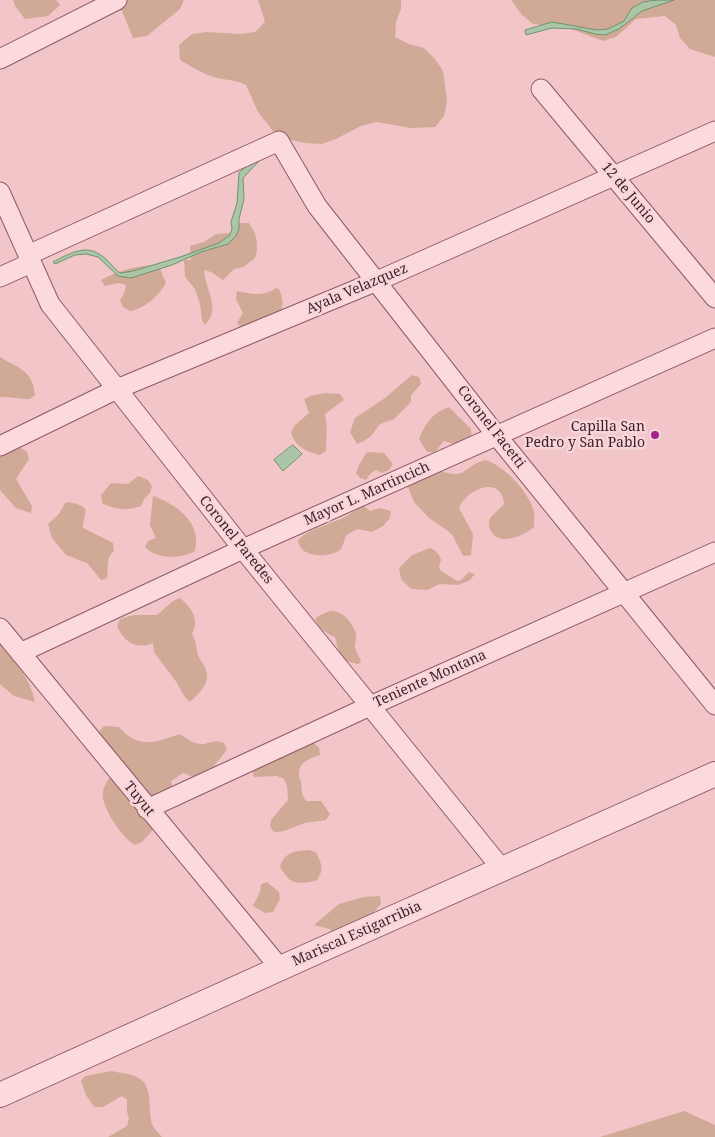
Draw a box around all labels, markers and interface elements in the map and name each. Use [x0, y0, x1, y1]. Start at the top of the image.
street label: 12 de Junio [598, 159, 658, 227]
street label: Ayala Velazquez [304, 260, 410, 318]
street label: Coronel Facetti [454, 382, 528, 472]
place label: Capilla San Pedro y San Pablo [525, 419, 645, 452]
marker: Capilla San Pedro y San Pablo [649, 429, 661, 441]
street label: Mayor L. Martincich [301, 459, 433, 529]
street label: Coronel Paredes [195, 492, 277, 588]
street label: Teniente Montana [371, 647, 489, 711]
street label: Tuyut [120, 778, 158, 820]
street label: Mariscal Estigarribia [290, 898, 424, 970]

